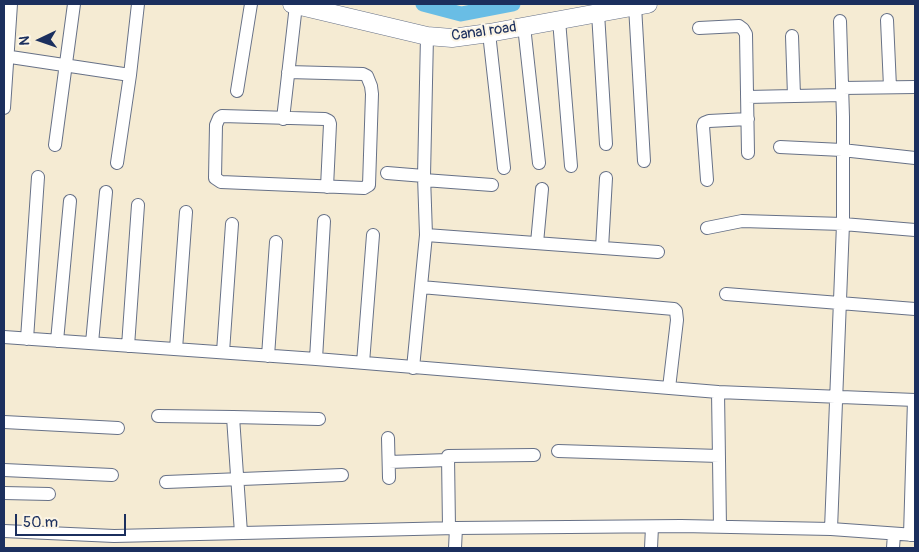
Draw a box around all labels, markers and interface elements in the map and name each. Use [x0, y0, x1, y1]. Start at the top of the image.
north arrow [15, 15, 65, 65]
street label: Canal road [450, 19, 518, 45]
text: N [16, 36, 33, 46]
scale bar [18, 504, 129, 536]
text: 50 m [23, 513, 58, 532]

